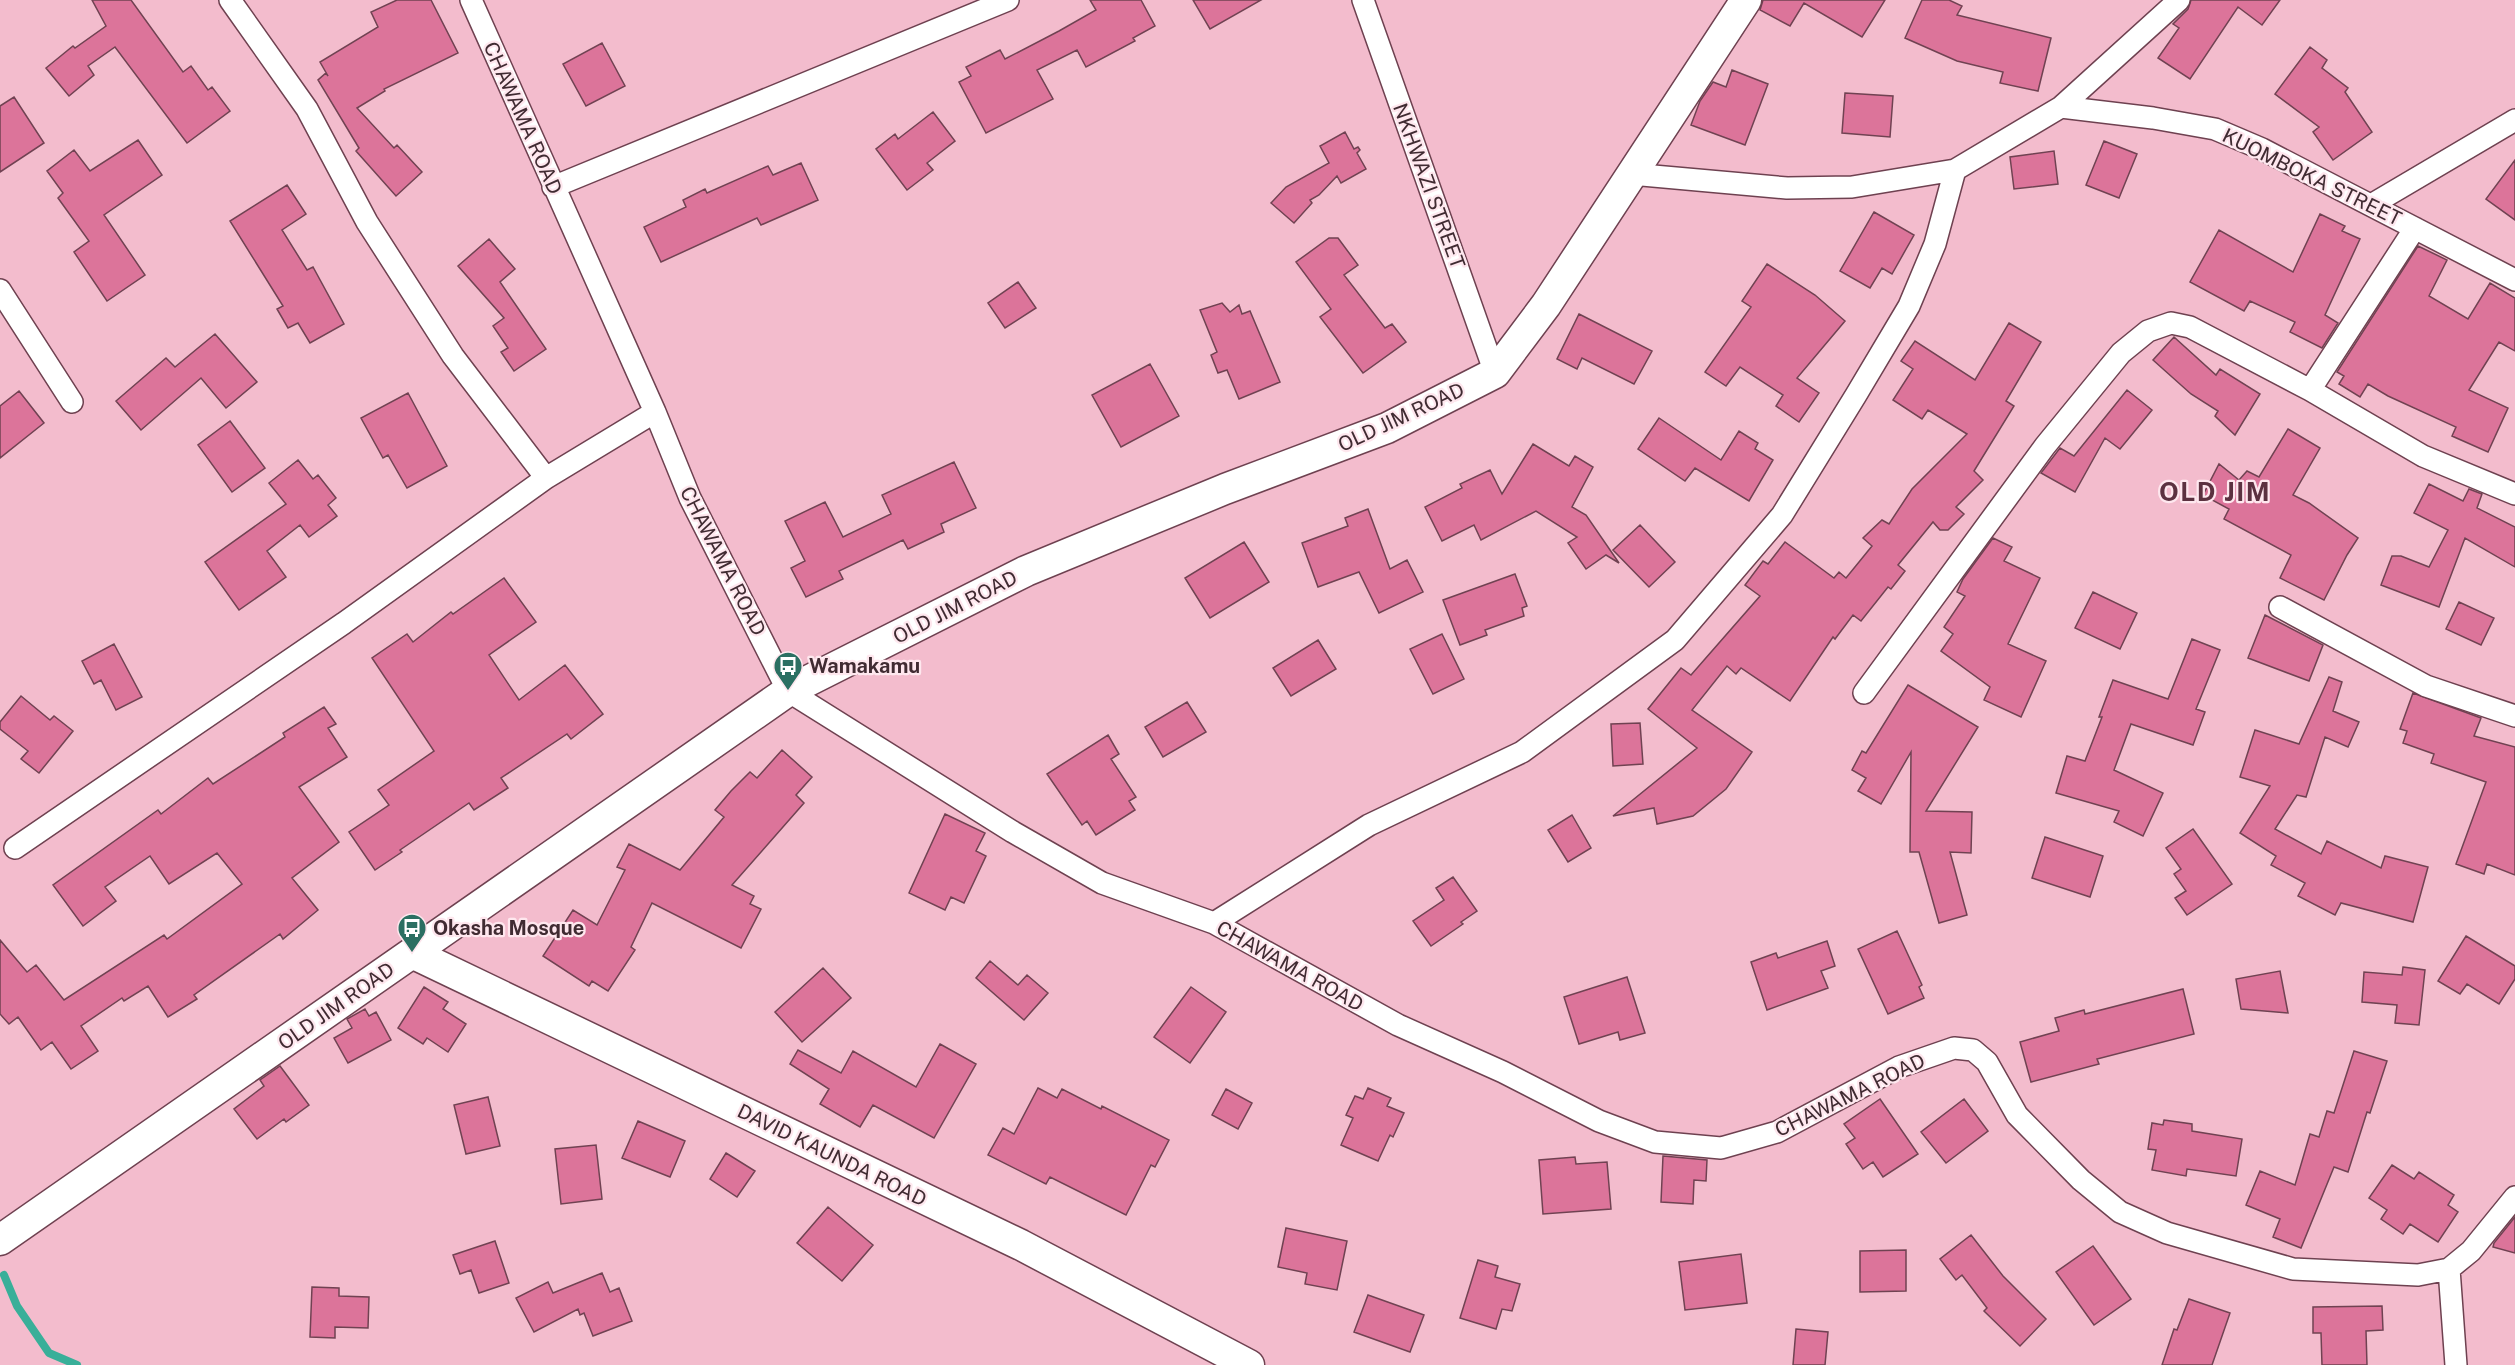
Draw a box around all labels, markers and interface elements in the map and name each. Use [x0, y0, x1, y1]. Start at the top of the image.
street label: CHAWAMA ROAD [479, 38, 567, 198]
street label: NKHWAZI STREET [1388, 100, 1470, 272]
street label: KUOMBOKA STREET [2219, 123, 2406, 231]
street label: OLD JIM ROAD [1334, 377, 1468, 457]
district label: OLD JIM [2159, 476, 2271, 507]
street label: CHAWAMA ROAD [675, 482, 771, 640]
street label: OLD JIM ROAD [889, 565, 1021, 649]
bus stop icon: Wamakamu [772, 650, 804, 692]
place label: Wamakamu [809, 654, 920, 678]
bus stop icon: Okasha Mosque [396, 912, 428, 954]
place label: Okasha Mosque [433, 916, 584, 940]
street label: CHAWAMA ROAD [1212, 916, 1368, 1016]
street label: OLD JIM ROAD [273, 957, 399, 1055]
street label: CHAWAMA ROAD [1771, 1048, 1929, 1142]
street label: DAVID KAUNDA ROAD [734, 1099, 930, 1211]

